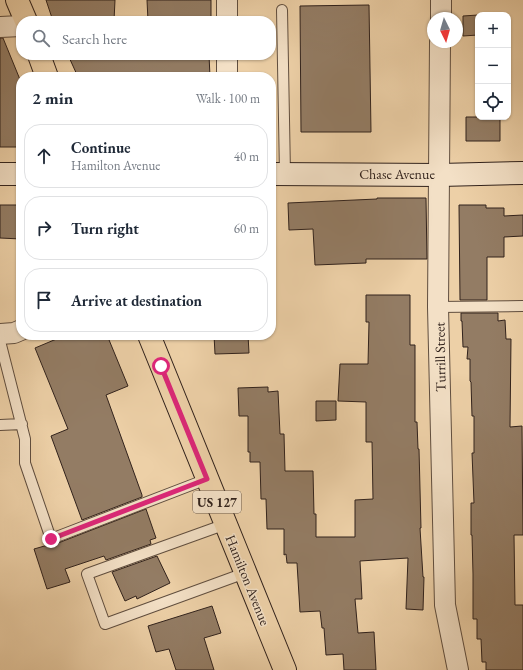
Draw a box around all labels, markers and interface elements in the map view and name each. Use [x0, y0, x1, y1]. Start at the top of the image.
north arrow [427, 12, 463, 48]
map controls [475, 12, 511, 120]
button: + [475, 12, 511, 48]
search box [16, 16, 276, 60]
icon: search [30, 27, 52, 49]
text: Search here [62, 29, 127, 48]
button: − [475, 48, 511, 84]
button: locate [475, 84, 511, 120]
text: 2 min [32, 87, 73, 109]
text: Walk · 100 m [196, 90, 260, 107]
text: Continue [71, 138, 131, 157]
icon: ahead [33, 145, 55, 167]
text: 40 m [234, 148, 259, 165]
text: Hamilton Avenue [71, 157, 160, 174]
street label: Chase Avenue [359, 165, 435, 183]
icon: right [33, 217, 55, 239]
text: Turn right [71, 219, 139, 238]
text: 60 m [234, 220, 259, 237]
icon: arrive [33, 289, 55, 311]
text: Arrive at destination [71, 291, 202, 310]
street label: Turrill Street [430, 321, 450, 392]
route start [152, 357, 170, 375]
road number: US 127 [193, 491, 241, 513]
route end [42, 530, 60, 548]
street label: Hamilton Avenue [222, 532, 275, 629]

